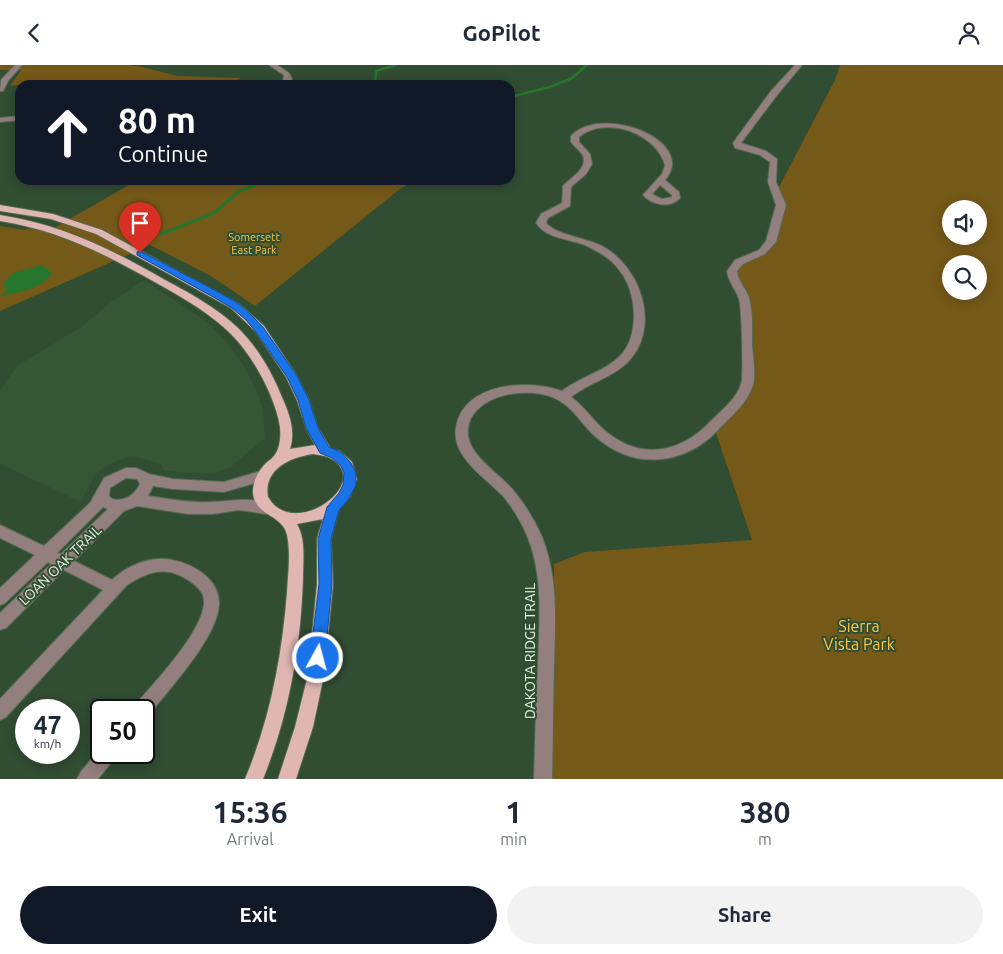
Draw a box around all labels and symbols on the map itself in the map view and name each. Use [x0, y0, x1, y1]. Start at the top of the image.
pin [119, 202, 161, 253]
park label: Somersett East Park [228, 231, 280, 256]
street label: LOAN OAK TRAIL [16, 522, 104, 608]
street label: DAKOTA RIDGE TRAIL [522, 583, 538, 719]
park label: Sierra Vista Park [823, 617, 895, 653]
position arrow [291, 631, 343, 683]
speed limit sign: 50 [90, 699, 155, 764]

